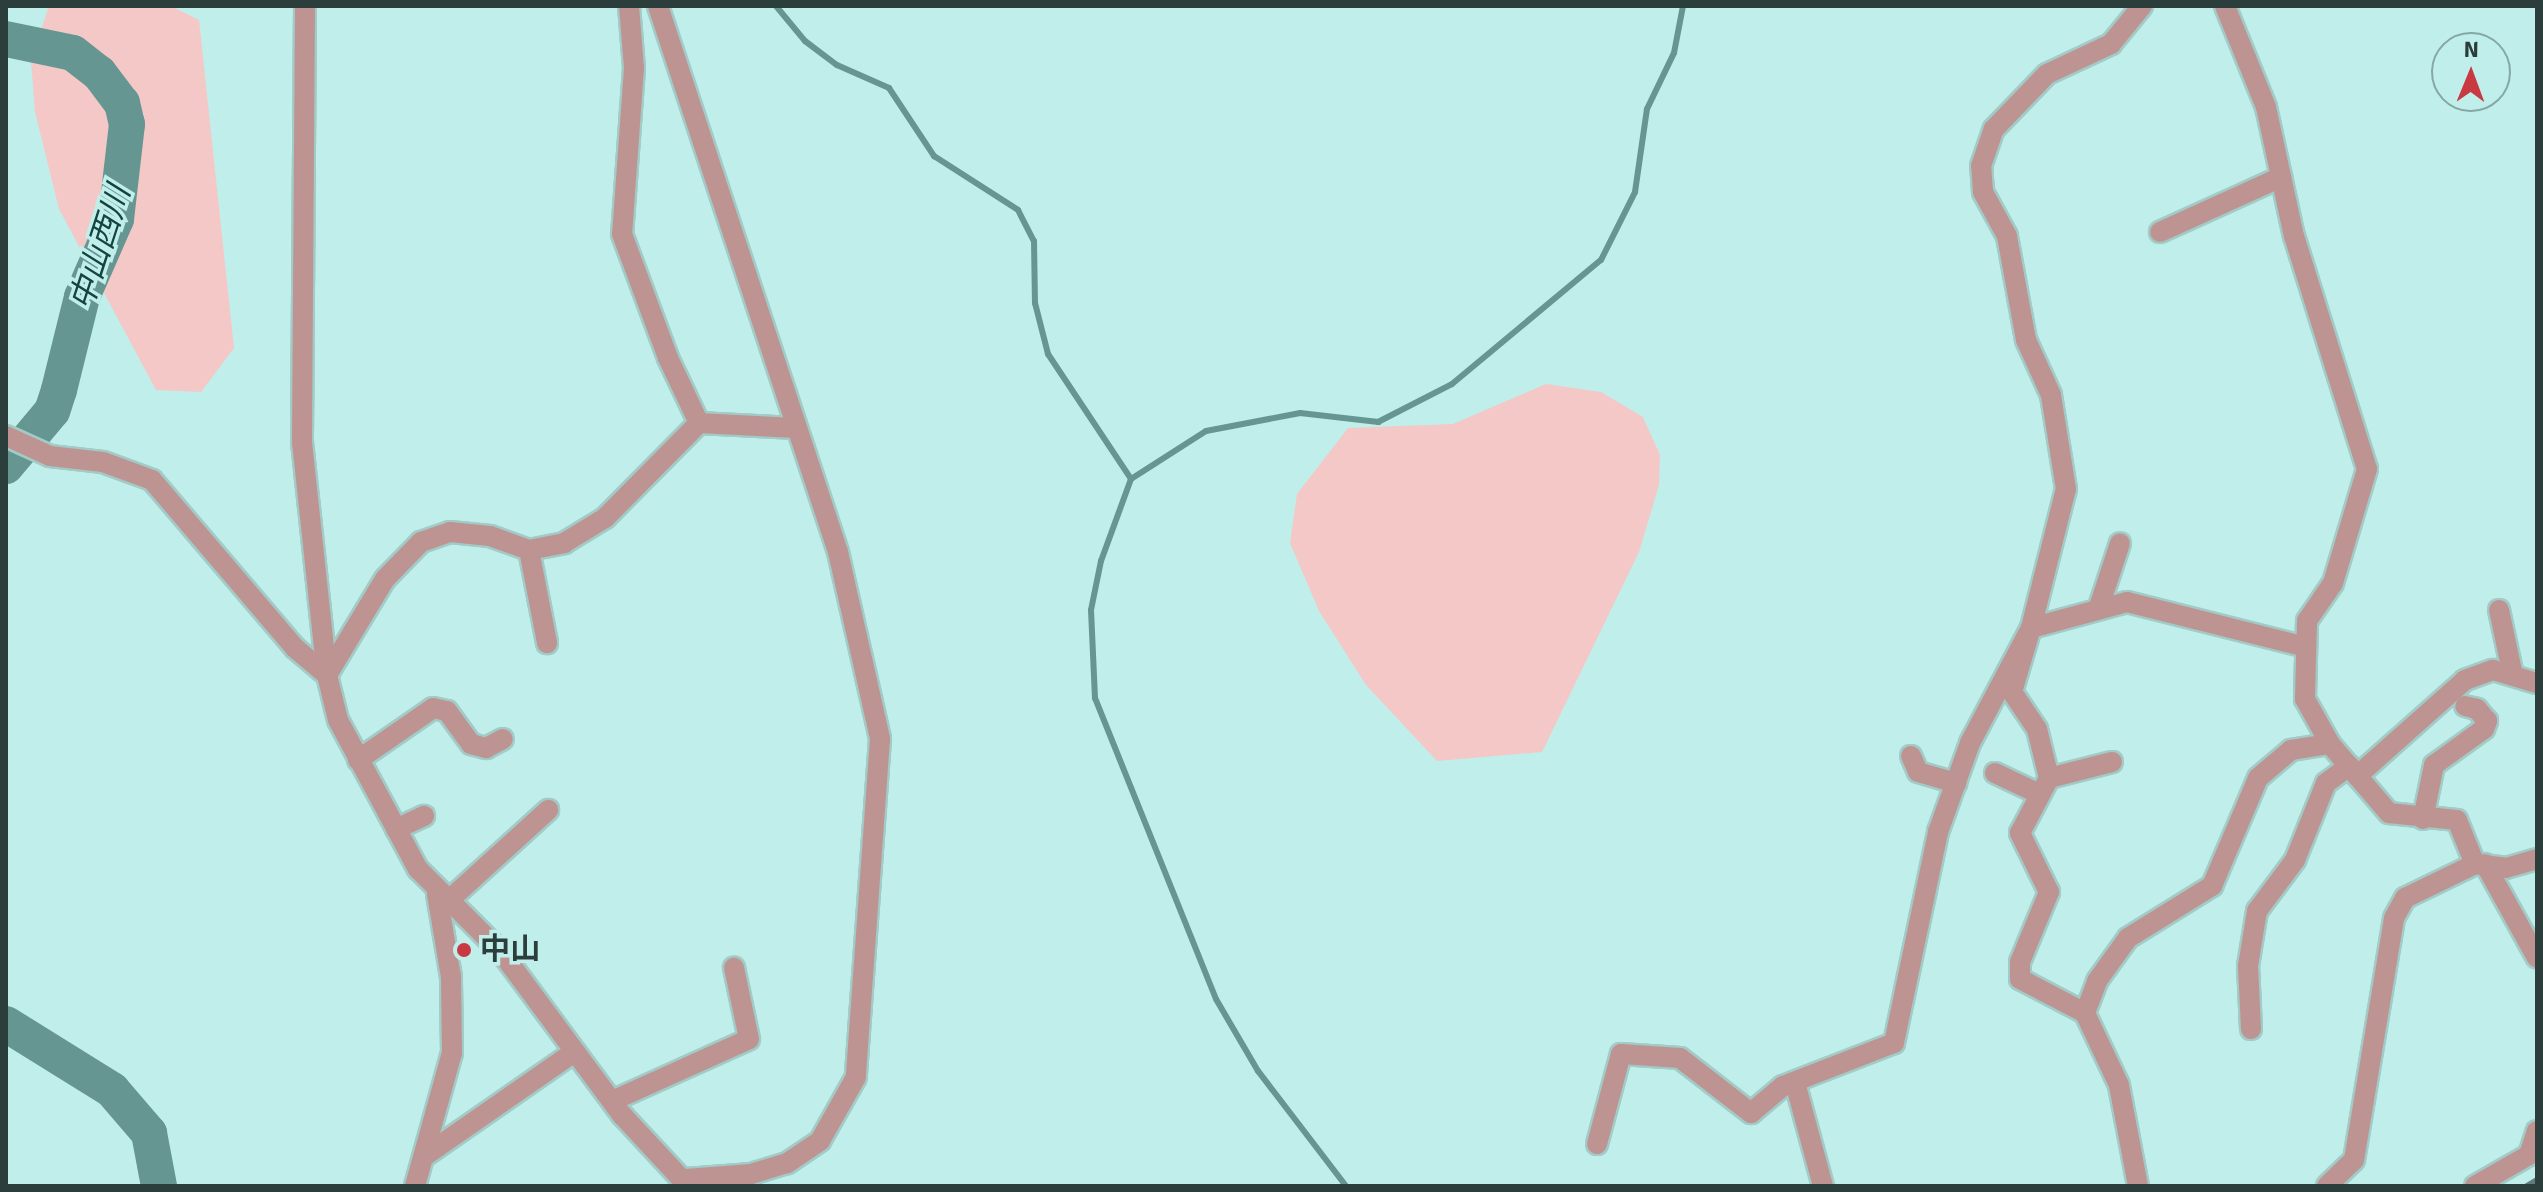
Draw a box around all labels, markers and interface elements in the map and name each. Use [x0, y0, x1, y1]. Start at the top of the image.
north arrow [2431, 32, 2511, 112]
text: N [2464, 36, 2479, 63]
water label: 中山西川 [63, 181, 139, 315]
place label: 中山 [480, 932, 540, 968]
marker: 中山 [455, 941, 473, 959]

